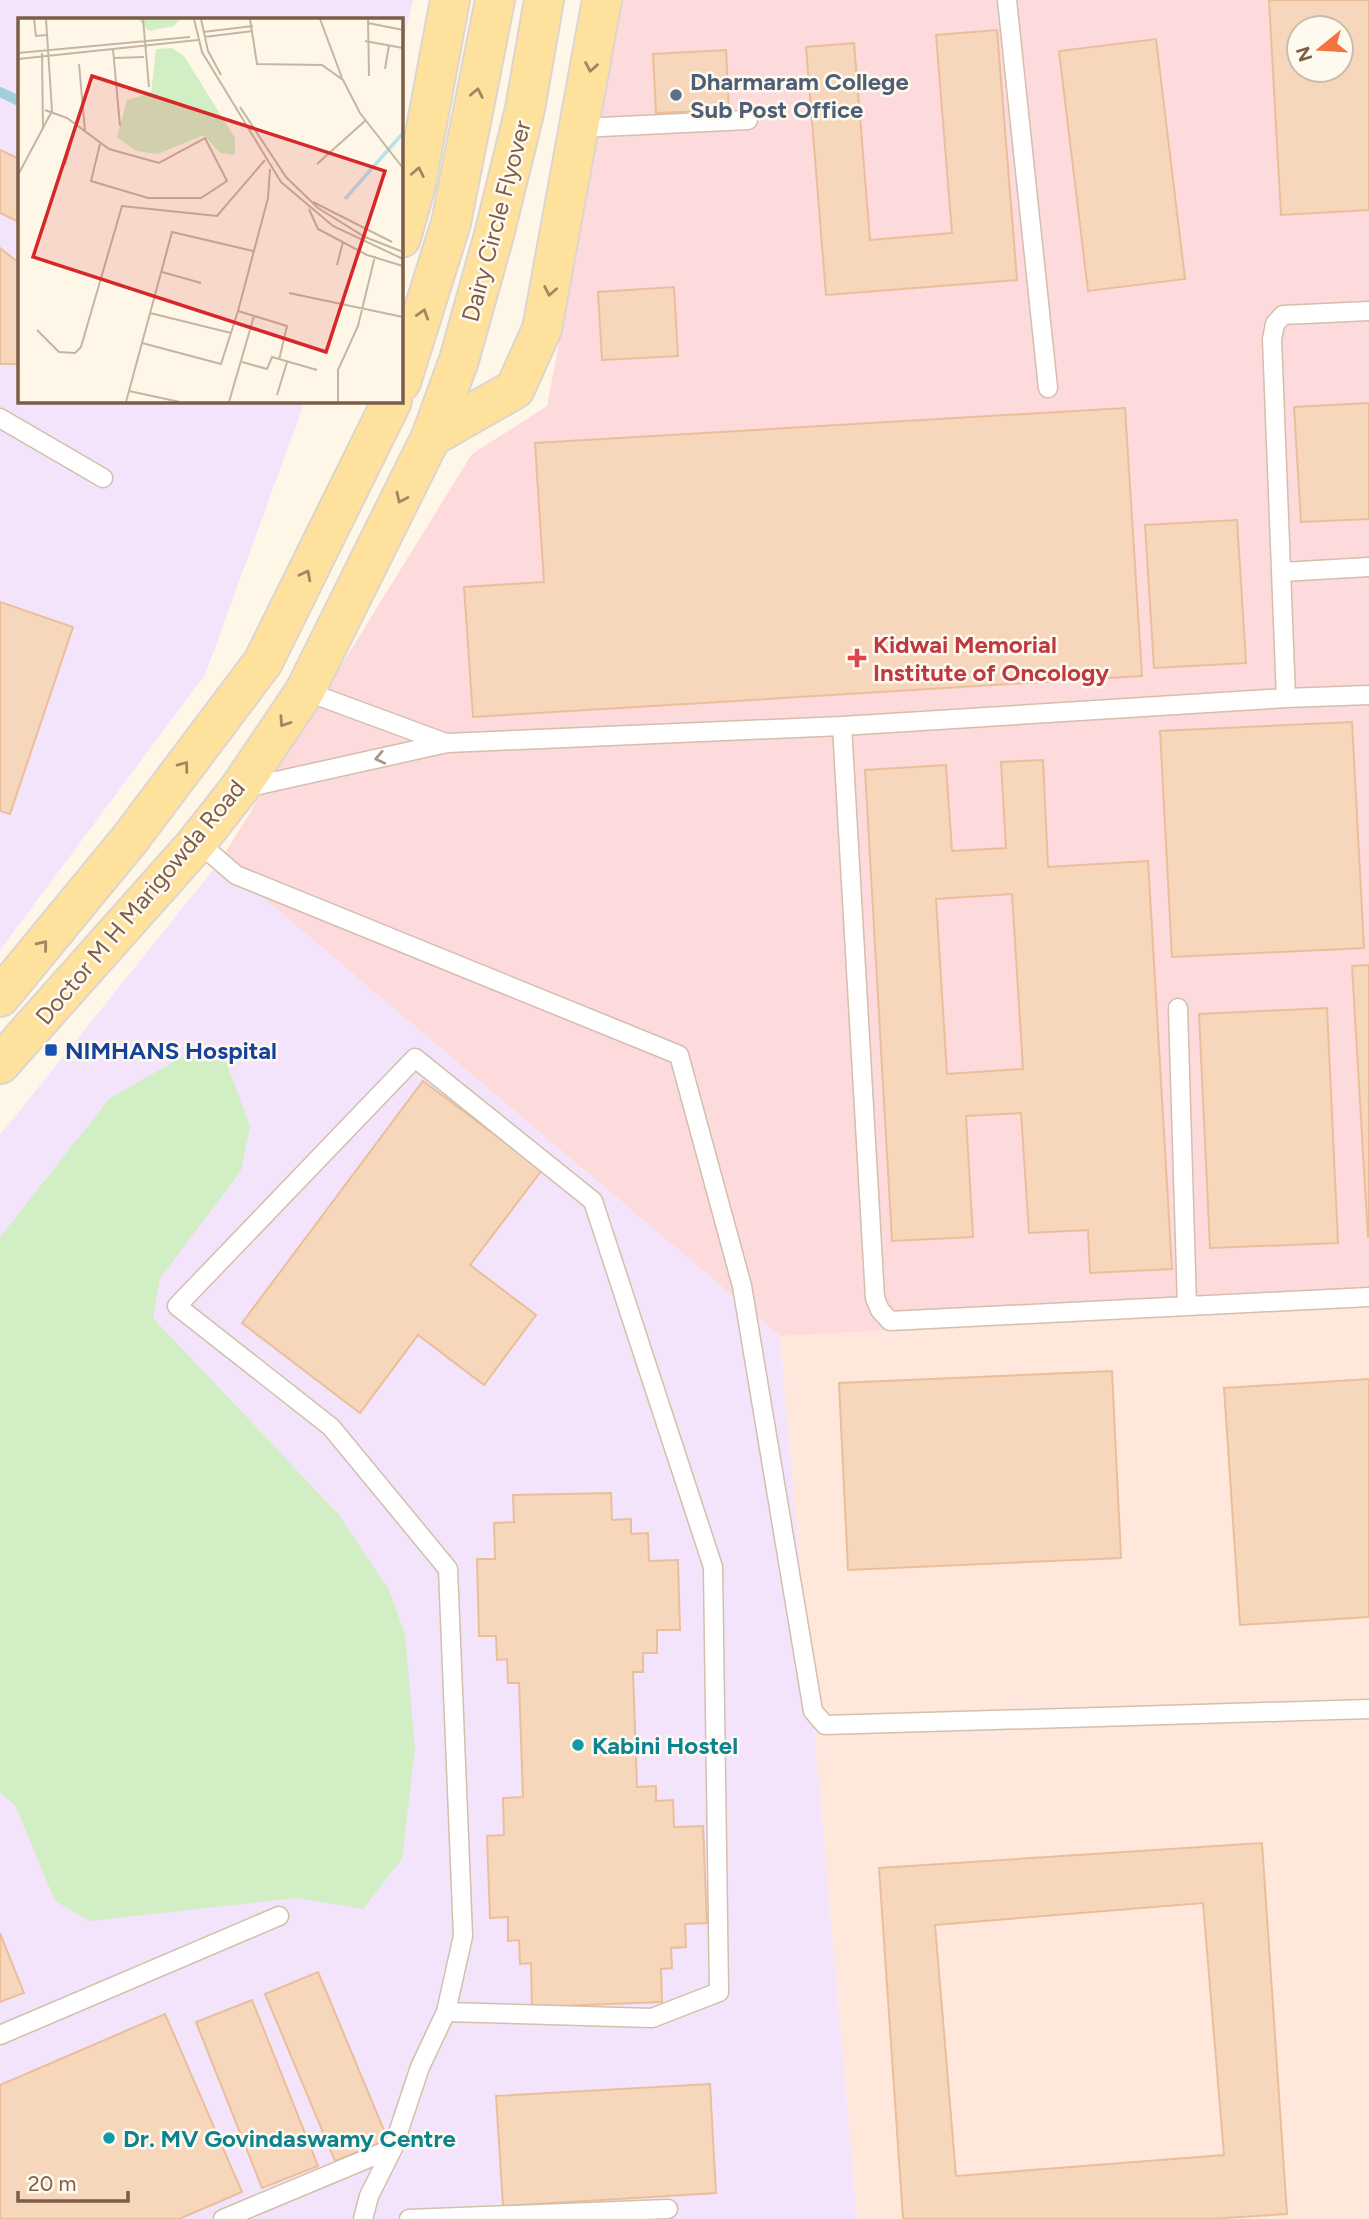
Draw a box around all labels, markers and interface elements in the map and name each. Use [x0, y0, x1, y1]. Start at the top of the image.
north arrow [1285, 14, 1355, 84]
inset map [18, 18, 402, 402]
text: N [1291, 44, 1318, 65]
one-way arrow [584, 61, 599, 73]
place label: Dharmaram College Sub Post Office [690, 67, 909, 124]
one-way arrow [468, 87, 483, 99]
marker: Dharmaram College Sub Post Office [668, 87, 684, 103]
street label: Dairy Circle Flyover [455, 117, 537, 325]
one-way arrow [410, 166, 425, 178]
one-way arrow [543, 285, 558, 297]
one-way arrow [414, 308, 429, 320]
one-way arrow [395, 491, 409, 503]
one-way arrow [298, 570, 312, 582]
place label: Kidwai Memorial Institute of Oncology [873, 630, 1109, 687]
marker: Kidwai Memorial Institute of Oncology [847, 648, 867, 668]
one-way arrow [280, 714, 293, 727]
one-way arrow [374, 749, 386, 764]
one-way arrow [176, 761, 189, 774]
street label: Doctor M H Marigowda Road [29, 774, 251, 1030]
one-way arrow [35, 940, 47, 953]
place label: NIMHANS Hospital [65, 1036, 277, 1065]
marker: NIMHANS Hospital [43, 1042, 59, 1058]
place label: Kabini Hostel [592, 1731, 738, 1760]
marker: Kabini Hostel [570, 1737, 586, 1753]
place label: Dr. MV Govindaswamy Centre [123, 2124, 456, 2153]
marker: Dr. MV Govindaswamy Centre [101, 2130, 117, 2146]
scale bar [18, 2160, 128, 2204]
text: 20 m [28, 2171, 76, 2196]

